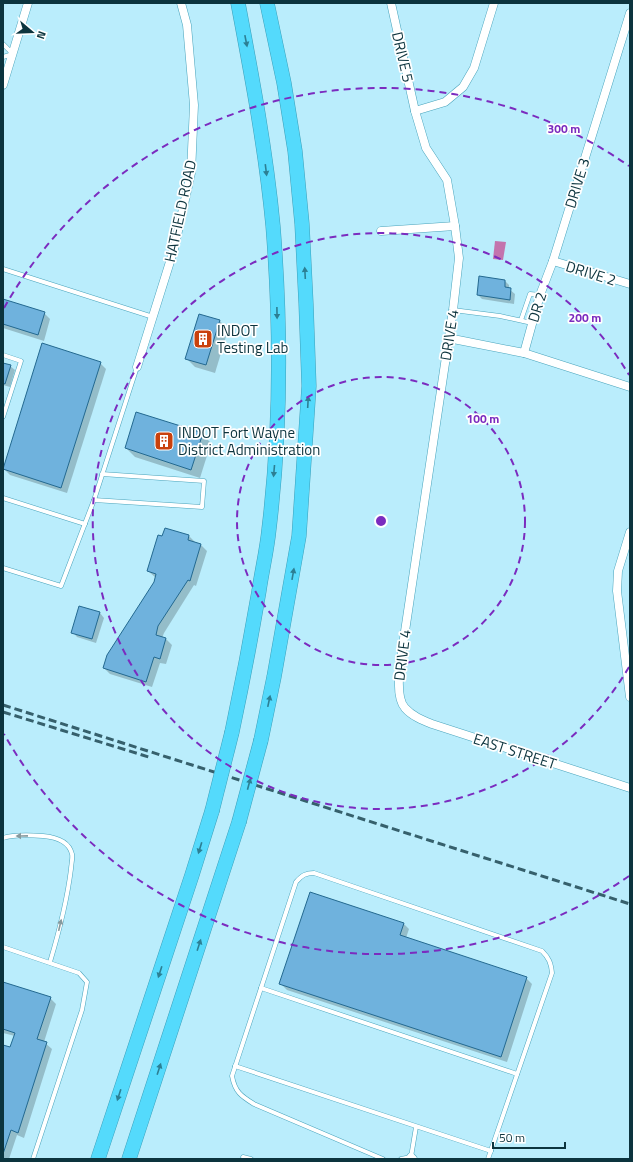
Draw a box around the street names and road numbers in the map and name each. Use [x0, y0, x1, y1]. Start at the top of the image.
street label: DRIVE 5 [386, 29, 420, 85]
street label: DRIVE 3 [558, 155, 596, 211]
street label: HATFIELD ROAD [158, 158, 202, 264]
street label: DRIVE 2 [563, 254, 619, 292]
street label: DR 2 [522, 289, 552, 325]
street label: DRIVE 4 [434, 308, 464, 362]
street label: DRIVE 4 [387, 628, 417, 682]
street label: EAST STREET [470, 727, 560, 775]

